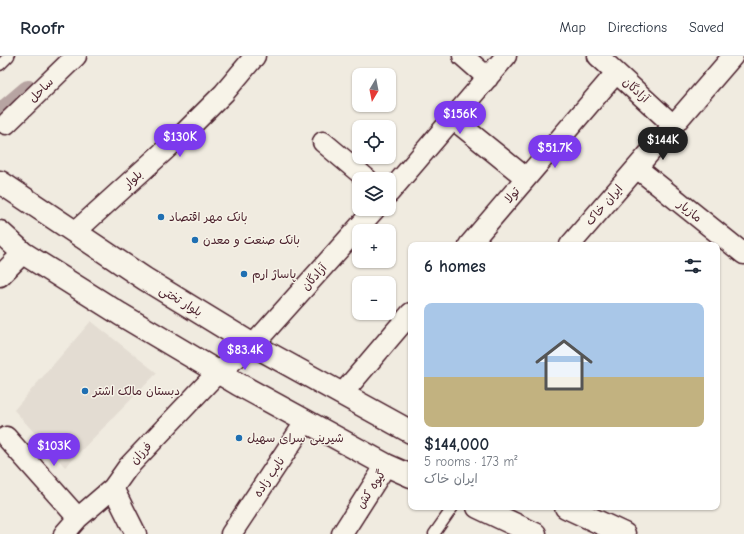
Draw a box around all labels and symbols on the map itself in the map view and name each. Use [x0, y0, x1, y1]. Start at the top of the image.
north arrow [352, 68, 396, 112]
street label: ساحل [26, 75, 56, 105]
street label: آزادگان [620, 75, 653, 106]
pin: $156K [432, 101, 488, 135]
pin: $130K [152, 124, 208, 158]
pin: $144K [635, 127, 691, 161]
pin: $51.7K [522, 135, 588, 169]
street label: بلوار [120, 167, 146, 192]
street label: ایران خاک [582, 182, 626, 228]
street label: تولا [501, 184, 523, 206]
street label: مازیار [674, 196, 705, 225]
place label: بانک مهر اقتصاد [169, 210, 247, 225]
marker: بانک مهر اقتصاد [156, 212, 166, 222]
place label: بانک صنعت و معدن [203, 233, 300, 248]
marker: بانک صنعت و معدن [190, 235, 200, 245]
street label: آزادگان [299, 260, 330, 293]
place label: پاساژ ارم [252, 267, 296, 283]
marker: پاساژ ارم [239, 269, 249, 279]
street label: بلوار تختی [156, 283, 205, 320]
pin: $83.4K [212, 337, 278, 371]
place label: دبستان مالک اشتر [92, 384, 180, 399]
marker: دبستان مالک اشتر [80, 386, 90, 396]
place label: شیرینی سرای سهیل [247, 431, 344, 446]
pin: $103K [26, 433, 82, 467]
marker: شیرینی سرای سهیل [234, 433, 244, 443]
street label: فرزان [127, 439, 155, 467]
street label: نایب زاده [251, 454, 288, 500]
street label: گیوه کش [353, 467, 389, 511]

